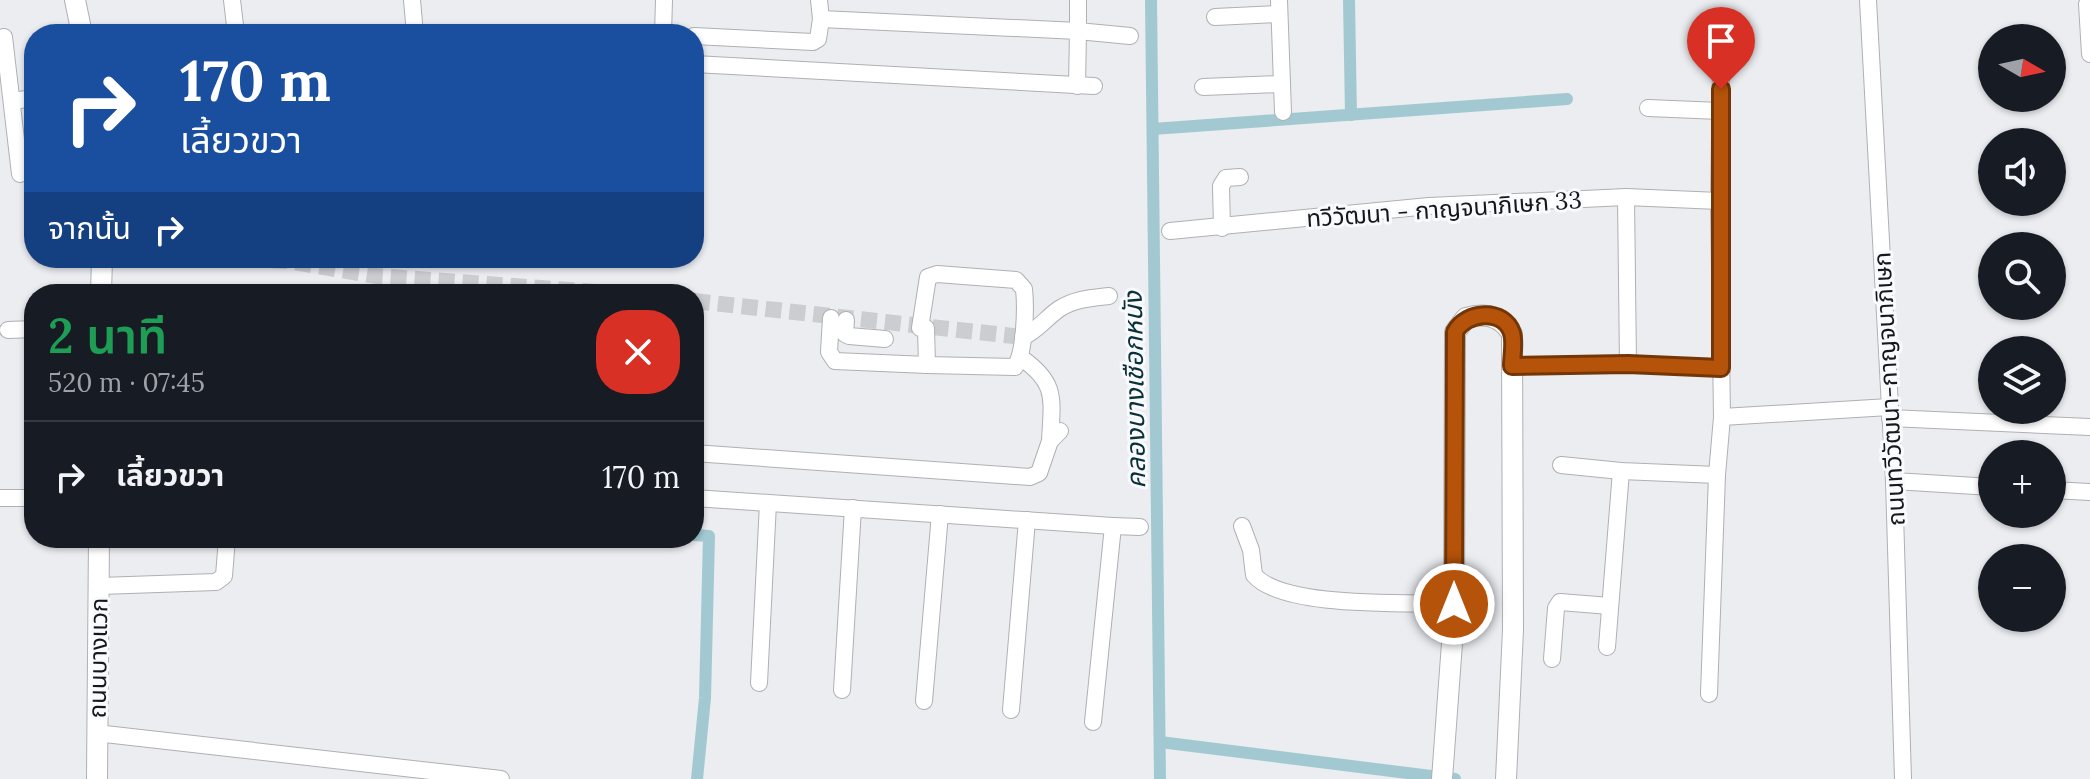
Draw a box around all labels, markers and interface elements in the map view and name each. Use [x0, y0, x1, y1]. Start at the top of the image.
pin [1687, 7, 1755, 89]
icon: arrive [1699, 19, 1743, 63]
north arrow [1978, 24, 2066, 112]
map controls [1978, 24, 2066, 632]
text: 170 m [180, 45, 331, 116]
icon: right [48, 56, 152, 160]
text: เลี้ยวขวา [180, 117, 302, 163]
button: sound [1978, 128, 2066, 216]
street label: ทวีวัฒนา - กาญจนาภิเษก 33 [1305, 184, 1583, 234]
icon: right [147, 208, 191, 252]
text: จากนั้น [48, 209, 131, 247]
button: search [1978, 232, 2066, 320]
street label: ถนนทวีวัฒนา-กาญจนาภิเษก [1866, 251, 1912, 527]
water label: คลองบางเชือกหนัง [1116, 290, 1152, 489]
text: 2 นาที [48, 305, 167, 366]
button: close [596, 310, 680, 394]
button: layers [1978, 336, 2066, 424]
text: 520 m · 07:45 [48, 366, 205, 399]
button: + [1978, 440, 2066, 528]
icon: right [48, 455, 92, 499]
text: เลี้ยวขวา [116, 456, 224, 494]
text: 170 m [602, 458, 680, 496]
button: − [1978, 544, 2066, 632]
position arrow [1412, 562, 1496, 646]
street label: ถนนบางแวก [81, 597, 115, 719]

